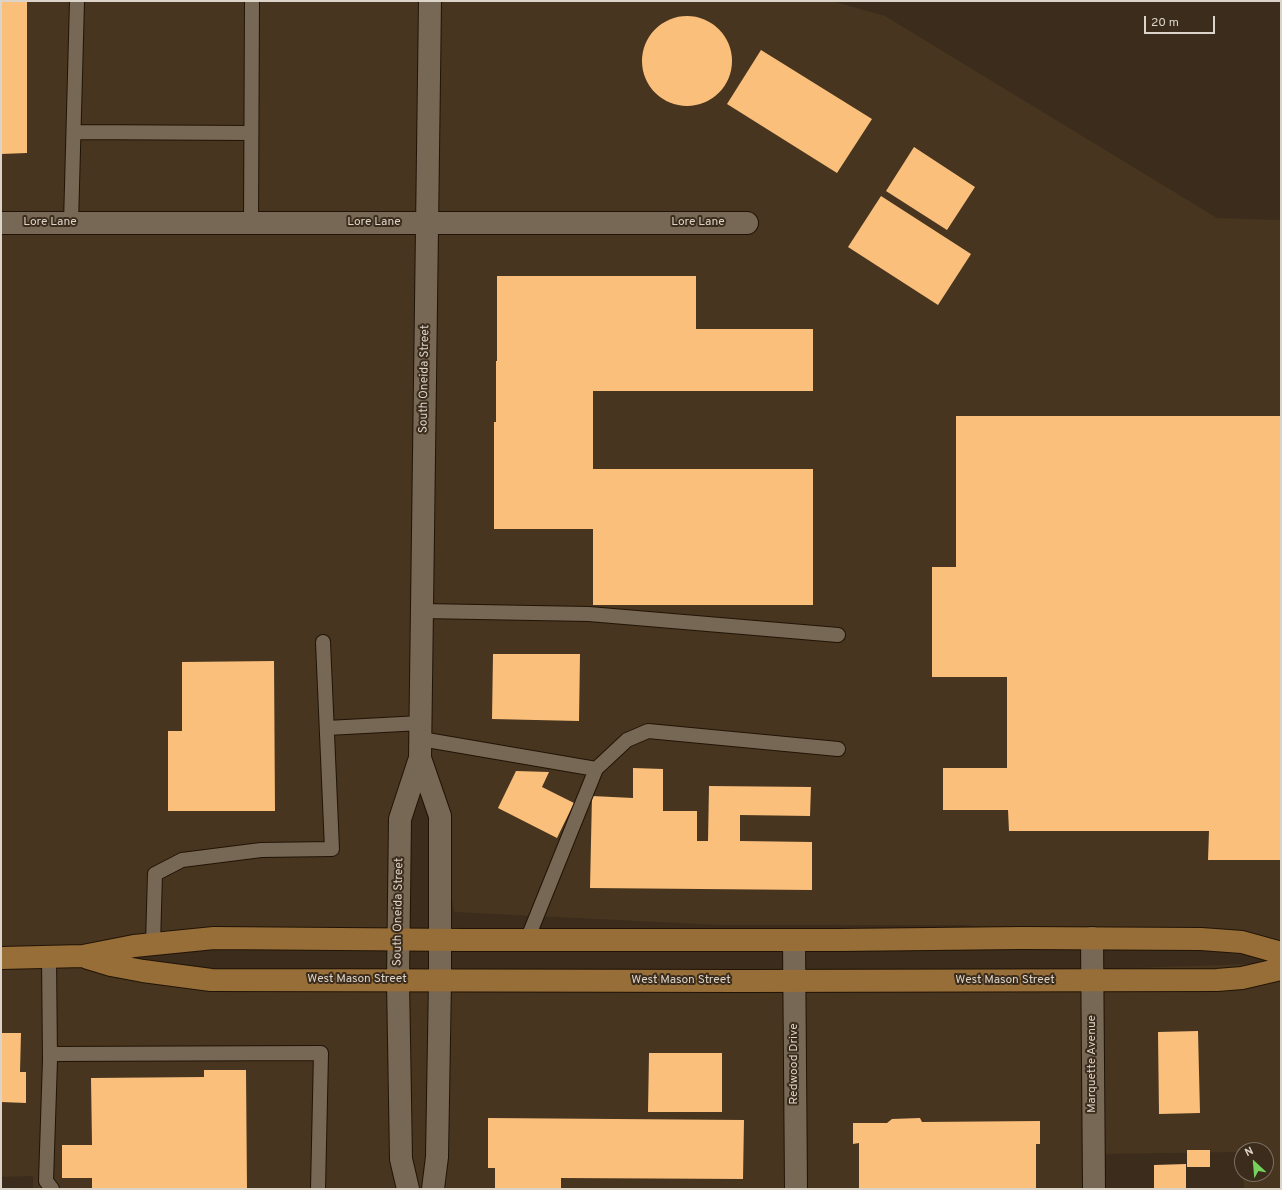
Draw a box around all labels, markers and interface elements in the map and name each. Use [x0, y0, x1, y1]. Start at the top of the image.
scale bar [1146, 8, 1217, 34]
text: 20 m [1151, 15, 1179, 31]
street label: Lore Lane [23, 216, 77, 230]
street label: Lore Lane [347, 216, 401, 230]
street label: Lore Lane [671, 216, 725, 230]
street label: South Oneida Street [417, 325, 433, 433]
street label: South Oneida Street [391, 858, 407, 966]
street label: West Mason Street [307, 973, 407, 987]
street label: West Mason Street [631, 974, 731, 988]
street label: West Mason Street [955, 974, 1055, 988]
street label: Marquette Avenue [1086, 1015, 1100, 1113]
street label: Redwood Drive [788, 1023, 802, 1105]
north arrow [1234, 1142, 1274, 1182]
text: N [1243, 1144, 1256, 1160]

